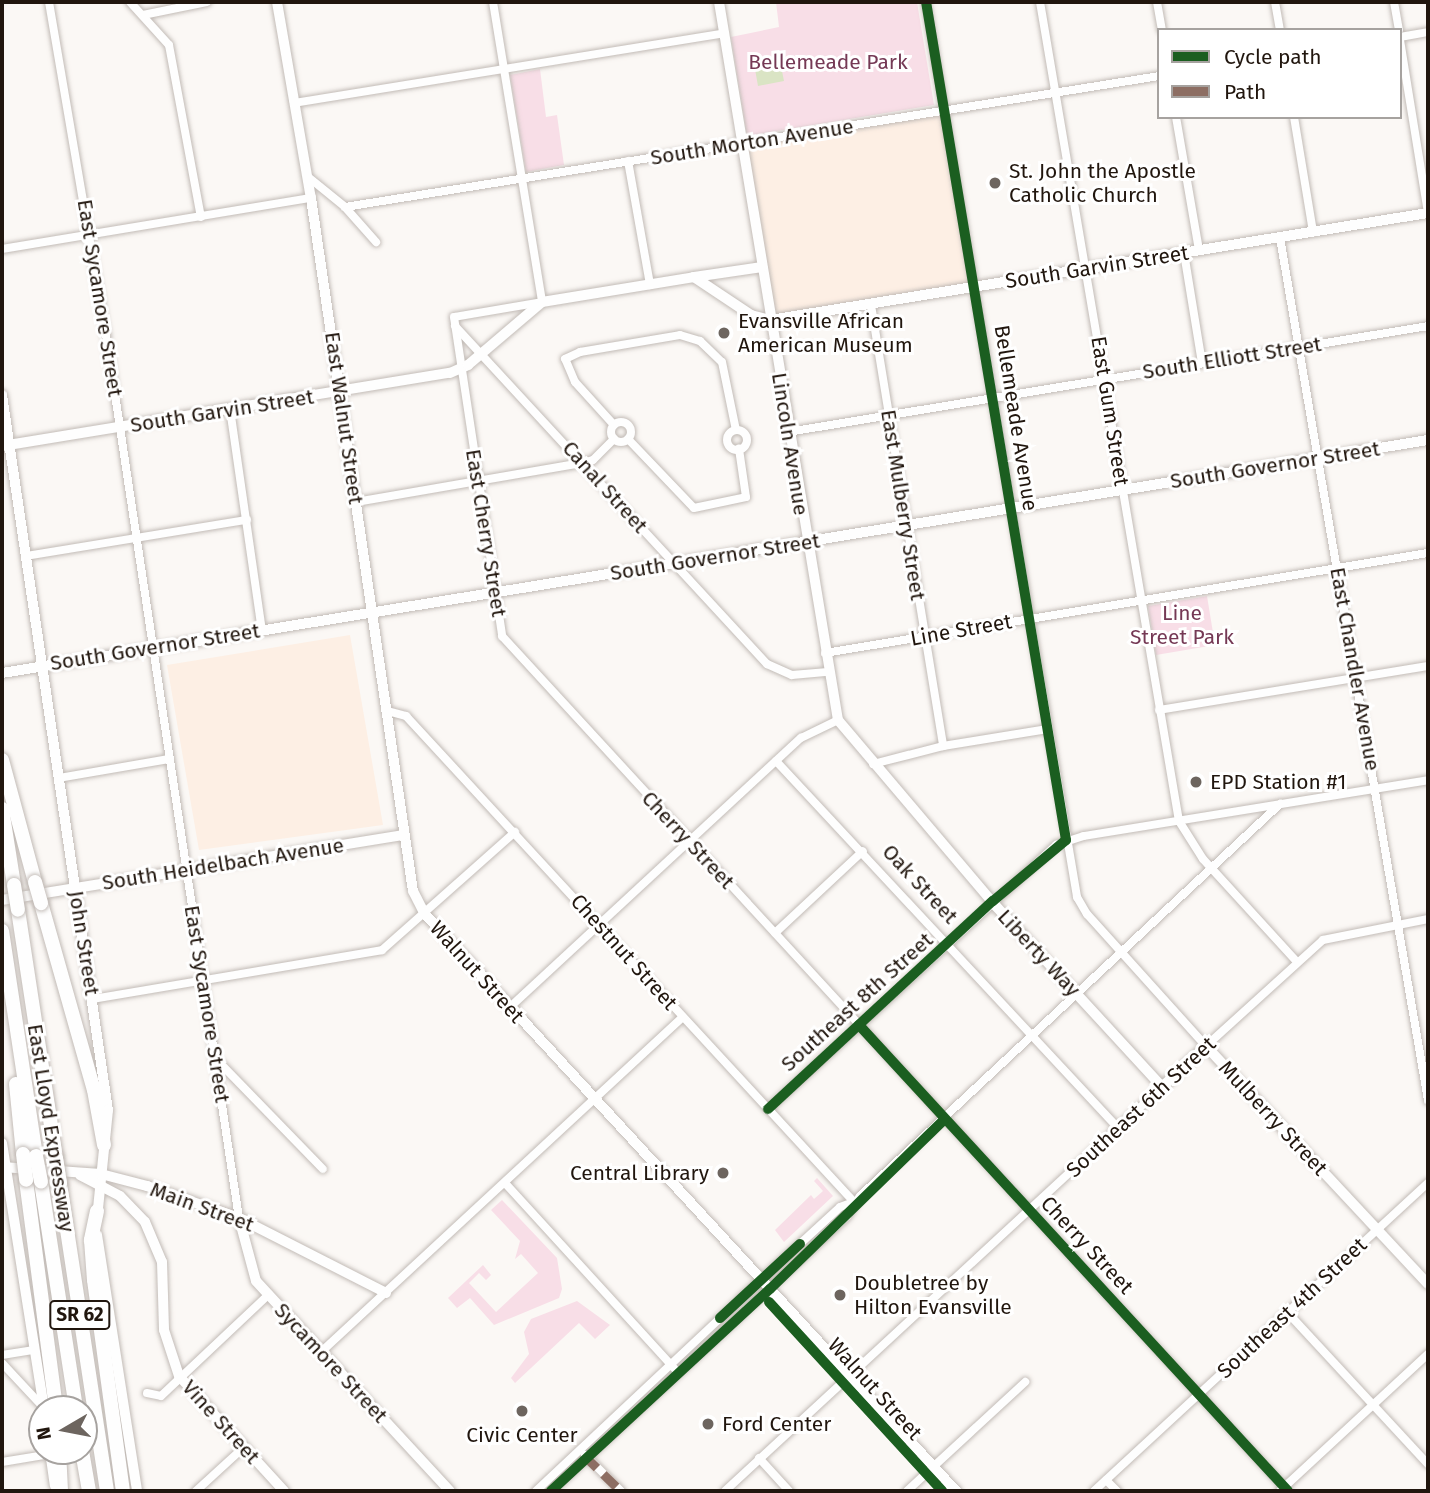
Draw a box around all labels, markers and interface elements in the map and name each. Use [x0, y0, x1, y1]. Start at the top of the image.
legend [1157, 28, 1402, 119]
text: Cycle path [1224, 44, 1322, 70]
park label: Bellemeade Park [748, 49, 908, 75]
text: Path [1224, 79, 1266, 105]
street label: South Morton Avenue [649, 114, 855, 170]
place label: St. John the Apostle Catholic Church [1009, 158, 1196, 208]
marker: St. John the Apostle Catholic Church [987, 175, 1003, 191]
street label: East Sycamore Street [72, 197, 128, 399]
street label: South Garvin Street [1004, 240, 1190, 294]
place label: Evansville African American Museum [738, 308, 913, 358]
street label: Bellemeade Avenue [989, 323, 1043, 513]
marker: Evansville African American Museum [716, 325, 732, 341]
street label: East Walnut Street [319, 330, 369, 506]
street label: South Elliott Street [1141, 331, 1323, 385]
street label: East Gum Street [1086, 334, 1134, 488]
street label: Lincoln Avenue [766, 371, 814, 517]
street label: South Garvin Street [129, 384, 315, 438]
street label: East Mulberry Street [875, 408, 931, 602]
street label: Canal Street [557, 436, 653, 538]
street label: South Governor Street [1168, 436, 1382, 494]
street label: East Cherry Street [460, 447, 512, 619]
street label: South Governor Street [608, 528, 822, 586]
street label: East Chandler Avenue [1325, 565, 1385, 773]
park label: Line Street Park [1130, 600, 1234, 650]
street label: Line Street [908, 609, 1014, 651]
street label: South Governor Street [48, 618, 262, 676]
place label: EPD Station #1 [1210, 769, 1346, 795]
marker: EPD Station #1 [1188, 774, 1204, 790]
street label: Cherry Street [636, 786, 740, 894]
street label: South Heidelbach Avenue [100, 832, 346, 896]
street label: Oak Street [877, 839, 963, 929]
street label: John Street [63, 889, 105, 997]
street label: Chestnut Street [565, 889, 683, 1015]
street label: East Sycamore Street [179, 903, 235, 1105]
street label: Liberty Way [992, 904, 1086, 1002]
street label: Walnut Street [425, 916, 529, 1028]
street label: Southeast 8th Street [776, 927, 938, 1077]
street label: East Lloyd Expressway [22, 1022, 80, 1234]
street label: Southeast 6th Street [1061, 1031, 1221, 1183]
street label: Mulberry Street [1213, 1055, 1333, 1181]
place label: Central Library [570, 1160, 709, 1186]
marker: Central Library [715, 1165, 731, 1181]
street label: Main Street [147, 1177, 257, 1237]
street label: Cherry Street [1035, 1191, 1139, 1299]
street label: Southeast 4th Street [1212, 1232, 1372, 1384]
place label: Doubletree by Hilton Evansville [854, 1270, 1012, 1320]
marker: Doubletree by Hilton Evansville [832, 1287, 848, 1303]
street label: Sycamore Street [269, 1298, 393, 1428]
road number: SR 62 [48, 1300, 112, 1330]
street label: Walnut Street [823, 1333, 927, 1445]
street label: Vine Street [177, 1375, 265, 1469]
north arrow [28, 1395, 98, 1465]
marker: Civic Center [514, 1403, 530, 1419]
place label: Ford Center [722, 1411, 831, 1437]
marker: Ford Center [700, 1416, 716, 1432]
place label: Civic Center [466, 1422, 578, 1448]
text: N [31, 1425, 56, 1442]

